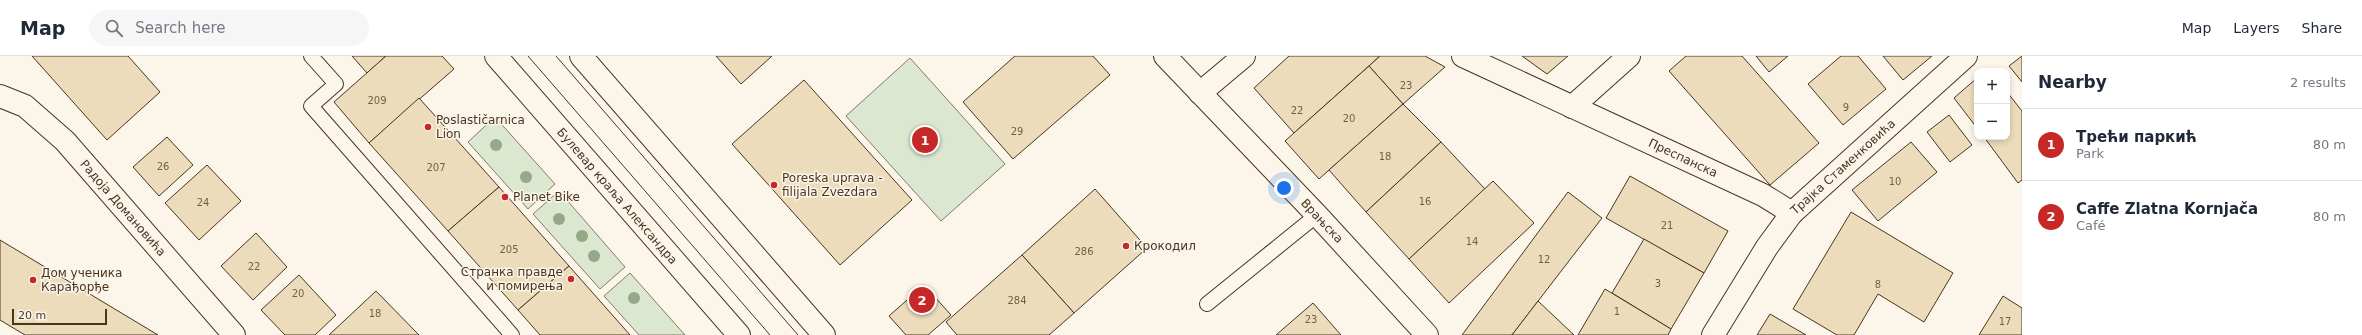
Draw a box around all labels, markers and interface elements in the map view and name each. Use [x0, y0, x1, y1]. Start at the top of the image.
search box [89, 10, 369, 46]
text: Map [20, 17, 65, 39]
icon: search [103, 17, 125, 39]
text: Search here [135, 19, 225, 37]
text: Map [2182, 20, 2211, 36]
text: Layers [2233, 20, 2280, 36]
text: Share [2302, 20, 2342, 36]
map controls [1974, 68, 2010, 140]
button: + [1974, 68, 2010, 104]
text: Nearby [2038, 72, 2107, 92]
text: 2 results [2290, 75, 2346, 90]
house number: 23 [1400, 80, 1412, 91]
house number: 209 [367, 95, 387, 106]
house number: 9 [1843, 102, 1849, 113]
button: − [1974, 104, 2010, 140]
house number: 22 [1291, 105, 1303, 116]
place label: Poslastičarnica Lion [436, 113, 525, 141]
house number: 20 [1343, 113, 1355, 124]
street label: Трајка Стаменковића [1787, 116, 1898, 218]
marker: Poslastičarnica Lion [423, 122, 433, 132]
street label: Булевар краља Александра [554, 125, 680, 267]
pin: 1 [912, 125, 938, 155]
house number: 29 [1011, 126, 1023, 137]
text: Трећи паркић [2076, 128, 2197, 146]
street label: Преспанска [1646, 136, 1720, 180]
text: 1 [2046, 137, 2056, 152]
text: 80 m [2313, 137, 2346, 152]
text: Park [2076, 146, 2104, 161]
house number: 18 [1379, 151, 1391, 162]
street label: Радоја Домановића [77, 157, 169, 259]
house number: 26 [157, 161, 169, 172]
house number: 207 [426, 162, 446, 173]
place label: Poreska uprava - filijala Zvezdara [782, 171, 882, 199]
house number: 10 [1889, 176, 1901, 187]
your location [1274, 178, 1294, 198]
marker: Poreska uprava - filijala Zvezdara [769, 180, 779, 190]
place label: Planet Bike [513, 190, 580, 204]
marker: Planet Bike [500, 192, 510, 202]
street label: Врањска [1298, 196, 1346, 246]
house number: 16 [1419, 196, 1431, 207]
house number: 24 [197, 197, 209, 208]
text: Caffe Zlatna Kornjača [2076, 200, 2258, 218]
text: 2 [2046, 209, 2056, 224]
text: 80 m [2313, 209, 2346, 224]
text: Café [2076, 218, 2106, 233]
house number: 21 [1661, 220, 1673, 231]
house number: 14 [1466, 236, 1478, 247]
place label: Крокодил [1134, 239, 1196, 253]
marker: Крокодил [1121, 241, 1131, 251]
house number: 205 [499, 244, 519, 255]
house number: 286 [1074, 246, 1094, 257]
house number: 12 [1538, 254, 1550, 265]
house number: 22 [248, 261, 260, 272]
place label: Странка правде и помирења [461, 265, 563, 293]
place label: Дом ученика Карађорђе [41, 266, 122, 294]
marker: Странка правде и помирења [566, 274, 576, 284]
marker: Дом ученика Карађорђе [28, 275, 38, 285]
house number: 3 [1655, 278, 1661, 289]
house number: 8 [1875, 279, 1881, 290]
pin: 2 [909, 285, 935, 315]
house number: 20 [292, 288, 304, 299]
house number: 284 [1007, 295, 1027, 306]
house number: 1 [1614, 306, 1620, 317]
scale bar [12, 307, 107, 326]
house number: 18 [369, 308, 381, 319]
text: 20 m [18, 309, 46, 322]
house number: 23 [1305, 314, 1317, 325]
house number: 17 [1999, 316, 2011, 327]

